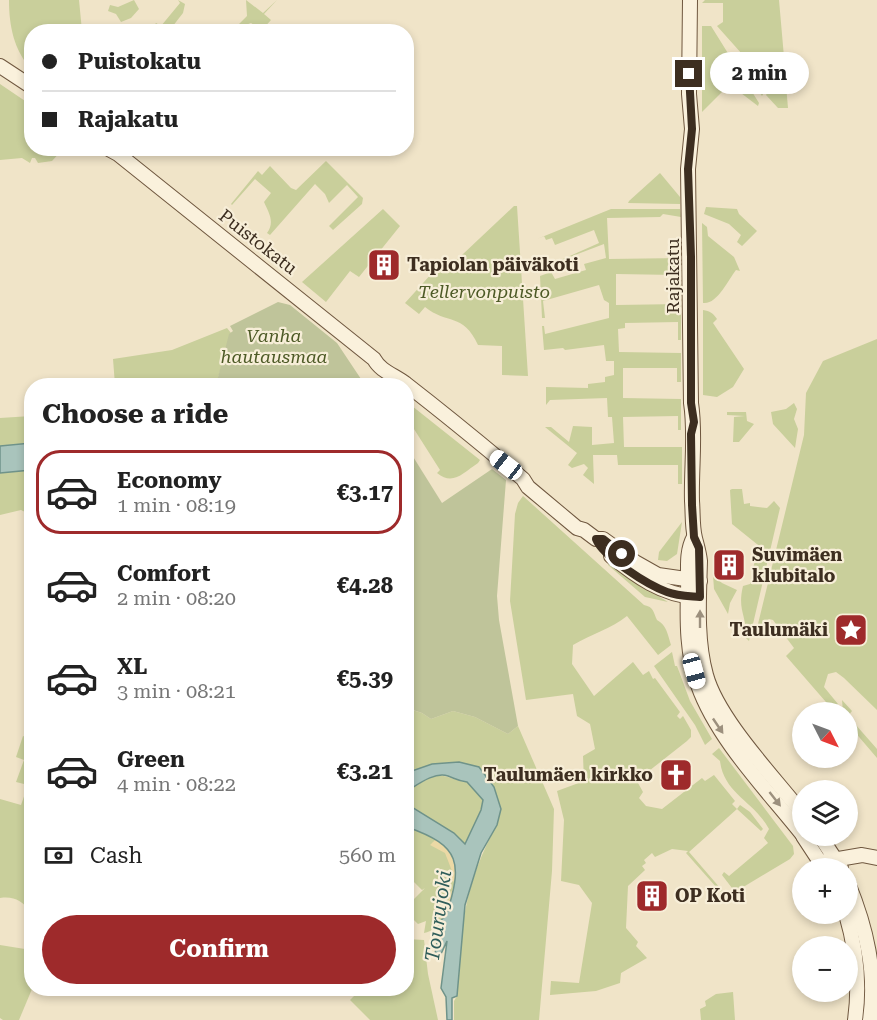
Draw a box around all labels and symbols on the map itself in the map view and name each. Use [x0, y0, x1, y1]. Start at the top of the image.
callout: 2 min [710, 53, 809, 95]
route end [675, 60, 702, 87]
street label: Puistokatu [215, 205, 302, 279]
street label: Rajakatu [662, 238, 683, 314]
building icon: Tapiolan päiväkoti [366, 247, 402, 283]
place label: Tapiolan päiväkoti [407, 254, 579, 275]
park label: Tellervonpuisto [418, 281, 550, 302]
park label: Vanha hautausmaa [221, 325, 328, 367]
car [486, 447, 526, 483]
route start [608, 540, 635, 567]
place label: Suvimäen klubitalo [752, 544, 842, 586]
building icon: Suvimäen klubitalo [711, 547, 747, 583]
one-way arrow [695, 610, 705, 629]
place icon: Taulumäki [833, 612, 869, 648]
place label: Taulumäki [729, 619, 828, 640]
car [681, 651, 707, 691]
north arrow [792, 702, 858, 768]
one-way arrow [712, 717, 723, 734]
church icon: Taulumäen kirkko [658, 757, 694, 793]
place label: Taulumäen kirkko [484, 764, 653, 785]
one-way arrow [768, 791, 781, 807]
water label: Tourujoki [420, 869, 456, 963]
building icon: OP Koti [634, 878, 670, 914]
place label: OP Koti [675, 885, 745, 906]

